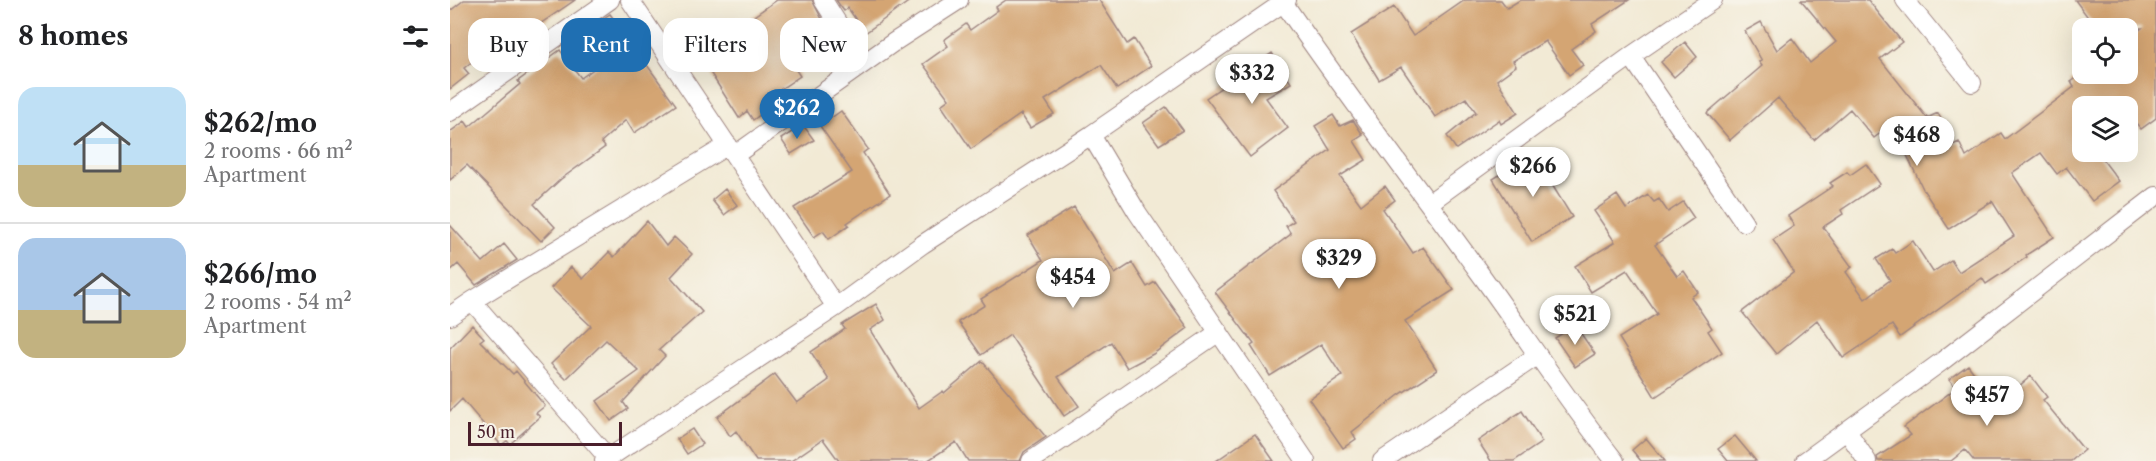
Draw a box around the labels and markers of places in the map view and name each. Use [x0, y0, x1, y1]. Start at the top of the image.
pin: $332 [1216, 54, 1288, 105]
pin: $262 [761, 89, 833, 140]
pin: $468 [1881, 116, 1953, 167]
pin: $266 [1497, 147, 1569, 198]
pin: $329 [1303, 239, 1375, 290]
pin: $454 [1037, 258, 1109, 309]
pin: $521 [1539, 295, 1611, 346]
pin: $457 [1951, 376, 2023, 427]

